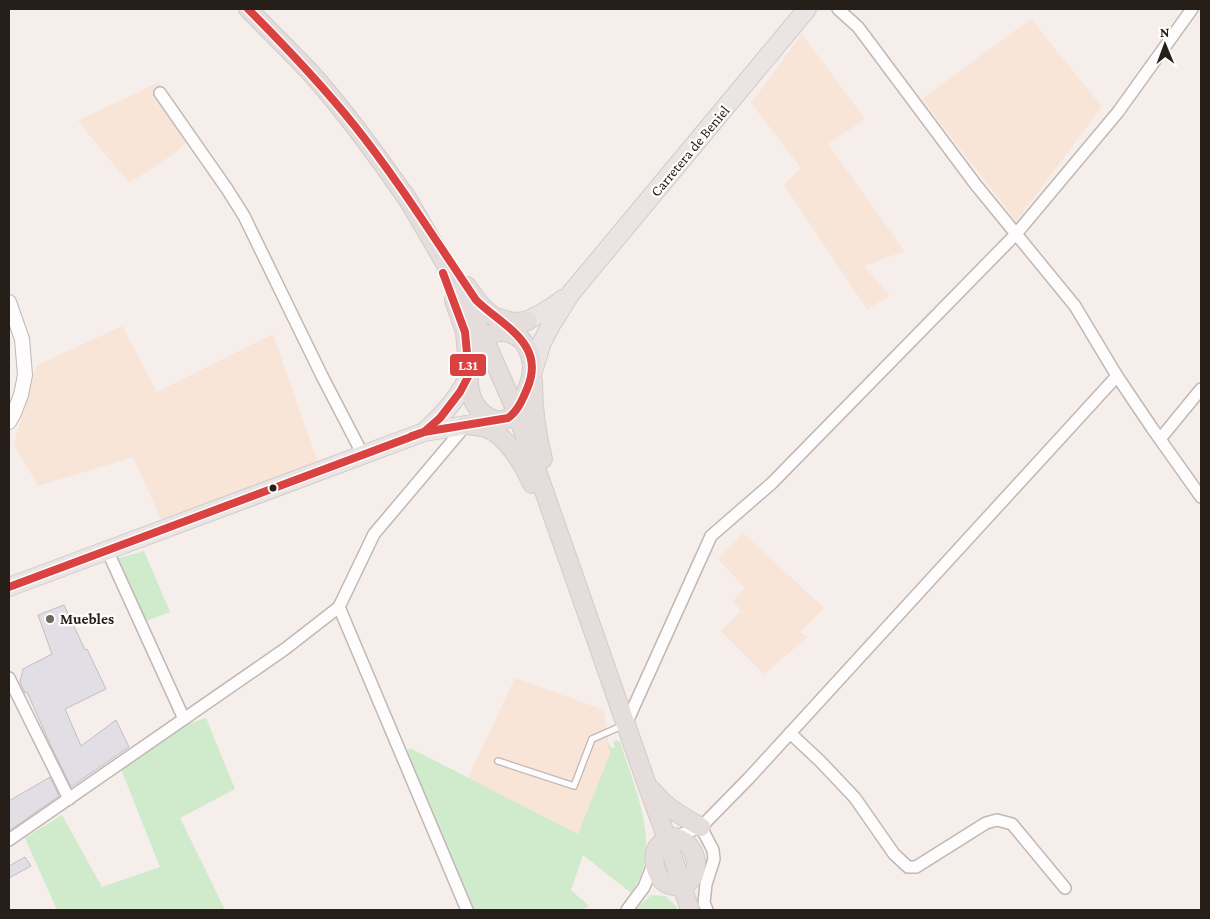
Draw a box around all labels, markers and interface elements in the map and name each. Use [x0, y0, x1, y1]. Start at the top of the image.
north arrow [1140, 20, 1190, 70]
text: N [1160, 24, 1170, 40]
street label: Carretera de Beniel [647, 102, 733, 200]
line badge: L31 [449, 353, 487, 377]
text: L31 [458, 357, 478, 373]
unlabelled marker [268, 483, 278, 493]
place label: Muebles [60, 611, 114, 627]
marker: Muebles [44, 613, 56, 625]

